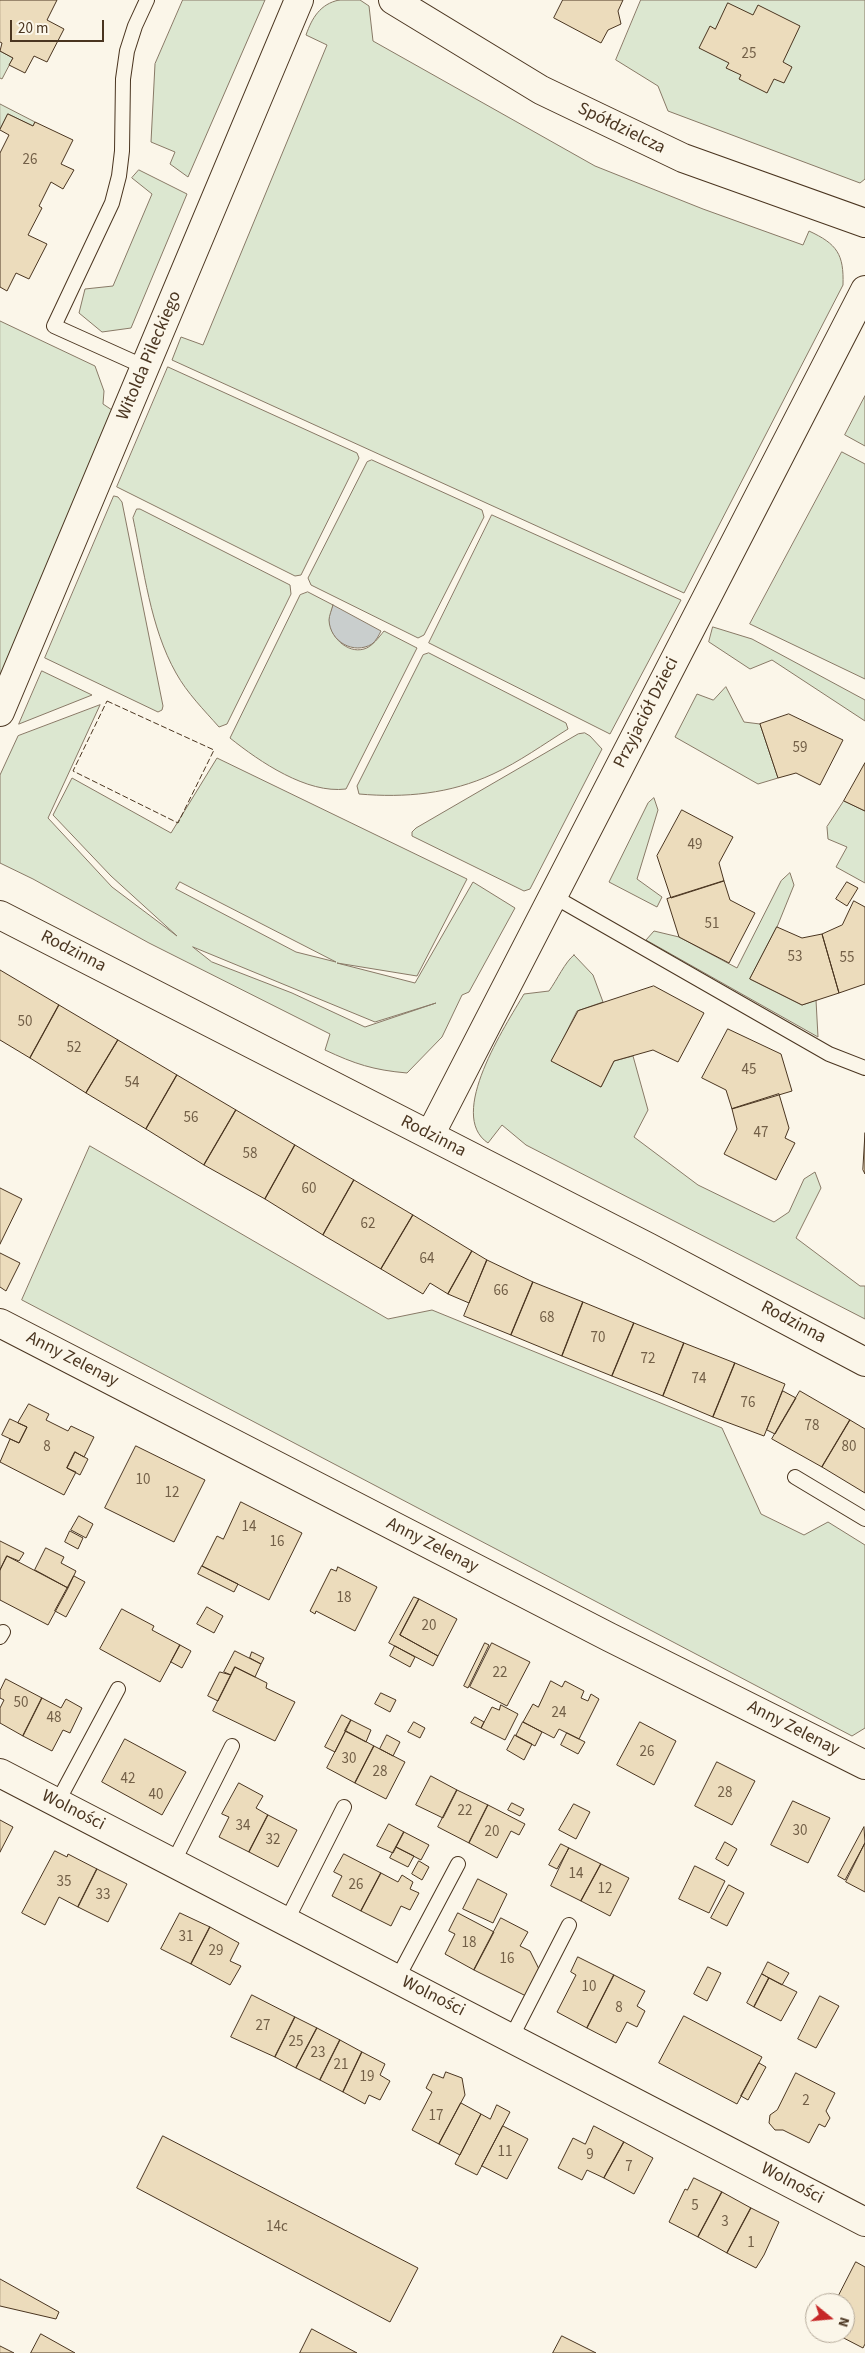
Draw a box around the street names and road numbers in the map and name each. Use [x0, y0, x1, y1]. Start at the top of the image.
street label: Spółdzielcza [574, 99, 668, 159]
street label: Witolda Pileckiego [113, 288, 187, 424]
street label: Przyjaciół Dzieci [610, 654, 684, 772]
street label: Rodzinna [37, 926, 109, 978]
street label: Rodzinna [397, 1111, 469, 1163]
street label: Rodzinna [757, 1297, 829, 1349]
street label: Anny Zelenay [22, 1328, 122, 1392]
street label: Anny Zelenay [382, 1514, 482, 1578]
street label: Anny Zelenay [743, 1697, 843, 1761]
street label: Wolności [38, 1786, 108, 1836]
street label: Wolności [398, 1972, 468, 2022]
street label: Wolności [757, 2158, 827, 2210]

